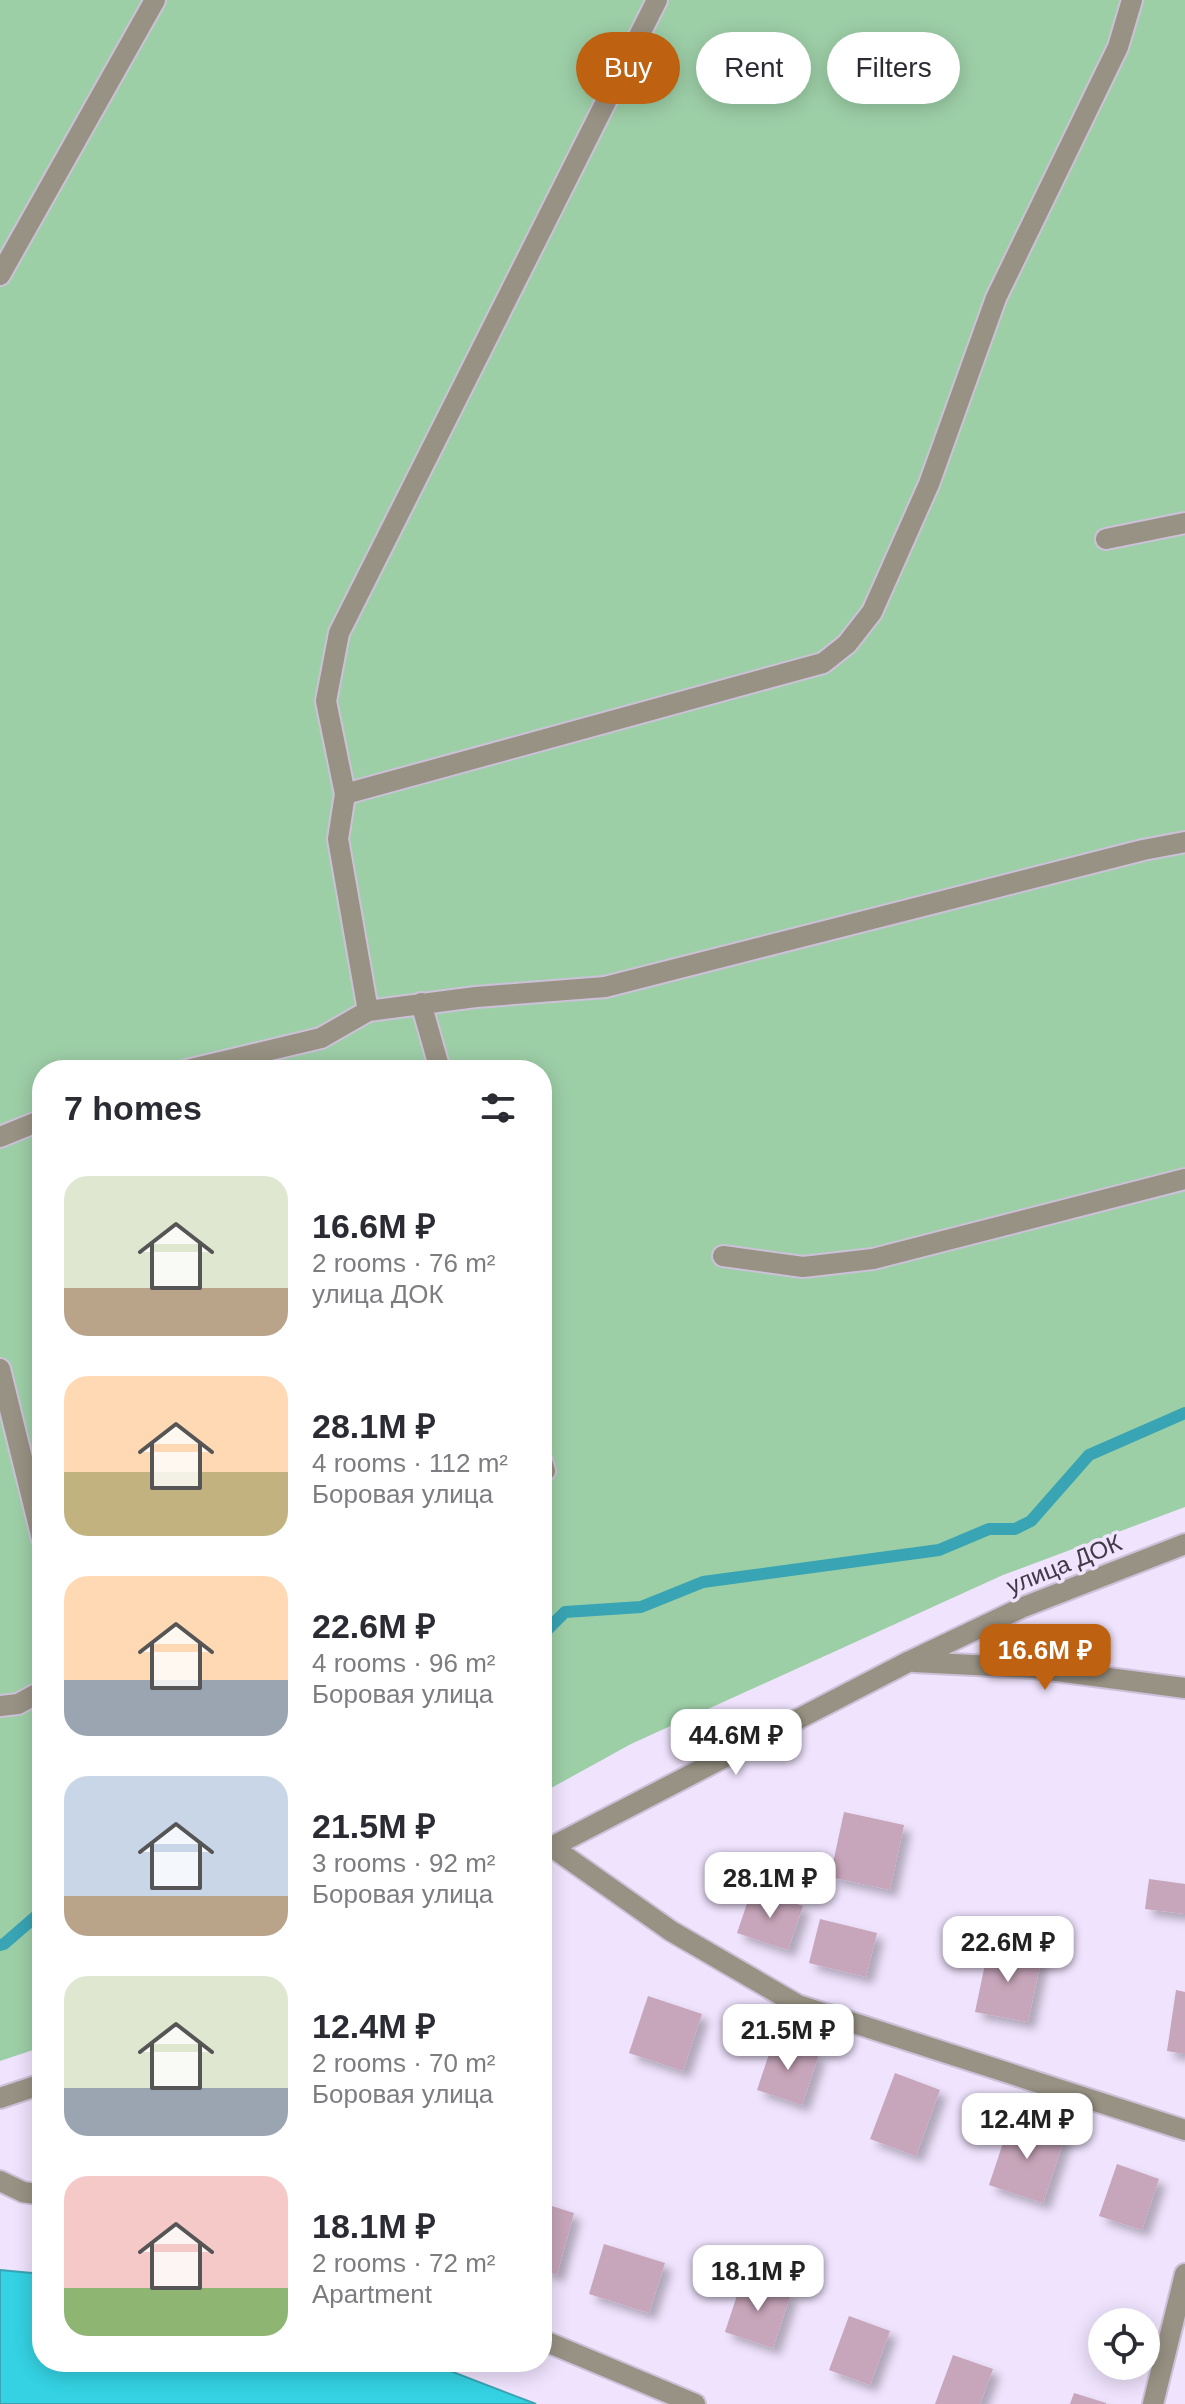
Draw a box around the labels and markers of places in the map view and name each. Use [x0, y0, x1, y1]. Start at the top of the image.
pin: 16.6M ₽ [971, 1624, 1119, 1692]
pin: 44.6M ₽ [662, 1709, 810, 1777]
pin: 28.1M ₽ [696, 1852, 844, 1920]
pin: 22.6M ₽ [934, 1916, 1082, 1984]
pin: 21.5M ₽ [714, 2004, 862, 2072]
pin: 12.4M ₽ [953, 2093, 1101, 2161]
pin: 18.1M ₽ [684, 2245, 832, 2313]

